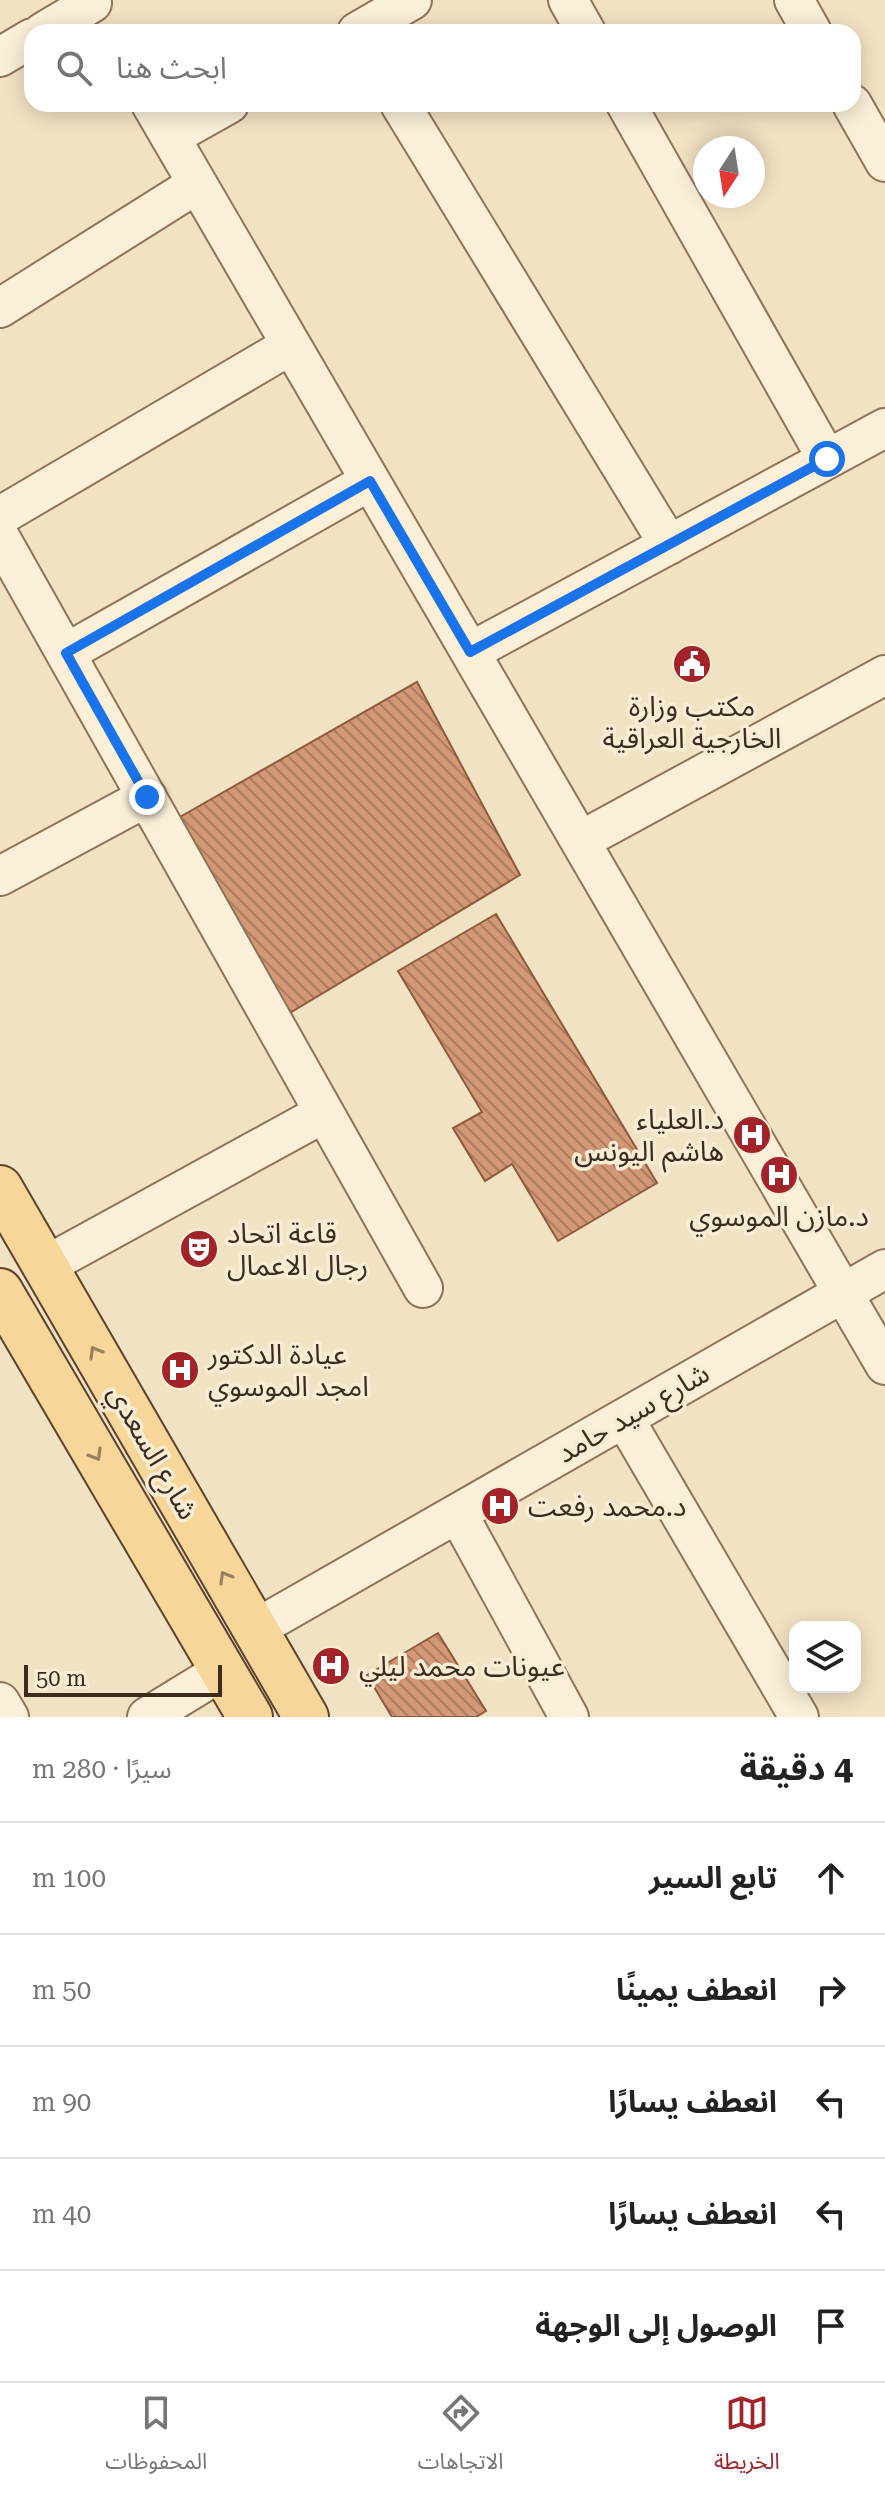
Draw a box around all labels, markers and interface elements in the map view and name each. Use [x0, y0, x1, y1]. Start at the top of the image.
search box [24, 24, 861, 112]
icon: search [52, 46, 96, 90]
text: ابحث هنا [116, 50, 227, 85]
north arrow [693, 136, 765, 208]
route start [809, 441, 845, 477]
public building icon: مكتب وزارة الخارجية العراقية [671, 643, 713, 685]
place label: مكتب وزارة الخارجية العراقية [603, 690, 781, 755]
route end [129, 779, 165, 815]
place label: د.العلياء هاشم اليونس [574, 1103, 724, 1173]
hospital icon: د.العلياء هاشم اليونس [731, 1114, 773, 1156]
hospital icon: د.مازن الموسوي [758, 1154, 800, 1196]
place label: د.مازن الموسوي [689, 1200, 869, 1237]
place label: قاعة اتحاد رجال الاعمال [227, 1217, 368, 1282]
theatre icon: قاعة اتحاد رجال الاعمال [178, 1228, 220, 1270]
place label: عيادة الدكتور امجد الموسوي [207, 1338, 369, 1407]
one-way arrow [89, 1346, 105, 1361]
hospital icon: عيادة الدكتور امجد الموسوي [159, 1349, 201, 1391]
street label: شارع سيد حامد [551, 1356, 717, 1473]
street label: شارع السعدي [97, 1379, 205, 1528]
one-way arrow [86, 1446, 102, 1461]
hospital icon: د.محمد رفعت [479, 1485, 521, 1527]
place label: د.محمد رفعت [528, 1490, 686, 1523]
one-way arrow [219, 1571, 235, 1586]
map controls [789, 1621, 861, 1693]
button: layers [789, 1621, 861, 1693]
hospital icon: عيونات محمد ليلي [310, 1645, 352, 1687]
place label: عيونات محمد ليلي [359, 1650, 565, 1687]
scale bar [24, 1661, 222, 1697]
text: 50 m [36, 1666, 86, 1691]
text: 4 دقيقة [740, 1748, 853, 1788]
text: سيرًا · 280 m [32, 1754, 172, 1784]
icon: ahead [809, 1856, 853, 1900]
text: تابع السير [649, 1860, 777, 1895]
text: 100 m [32, 1863, 106, 1893]
icon: right [809, 1968, 853, 2012]
text: انعطف يمينًا [616, 1972, 777, 2007]
text: 50 m [32, 1975, 91, 2005]
icon: left [809, 2080, 853, 2124]
text: انعطف يسارًا [608, 2084, 777, 2119]
text: 90 m [32, 2087, 91, 2117]
icon: left [809, 2192, 853, 2236]
text: انعطف يسارًا [608, 2196, 777, 2231]
text: 40 m [32, 2199, 91, 2229]
icon: arrive [809, 2304, 853, 2348]
text: الوصول إلى الوجهة [535, 2308, 777, 2343]
tab: المحفوظات [105, 2391, 207, 2485]
tab: الاتجاهات [418, 2391, 504, 2485]
tab: الخريطة [714, 2391, 780, 2485]

